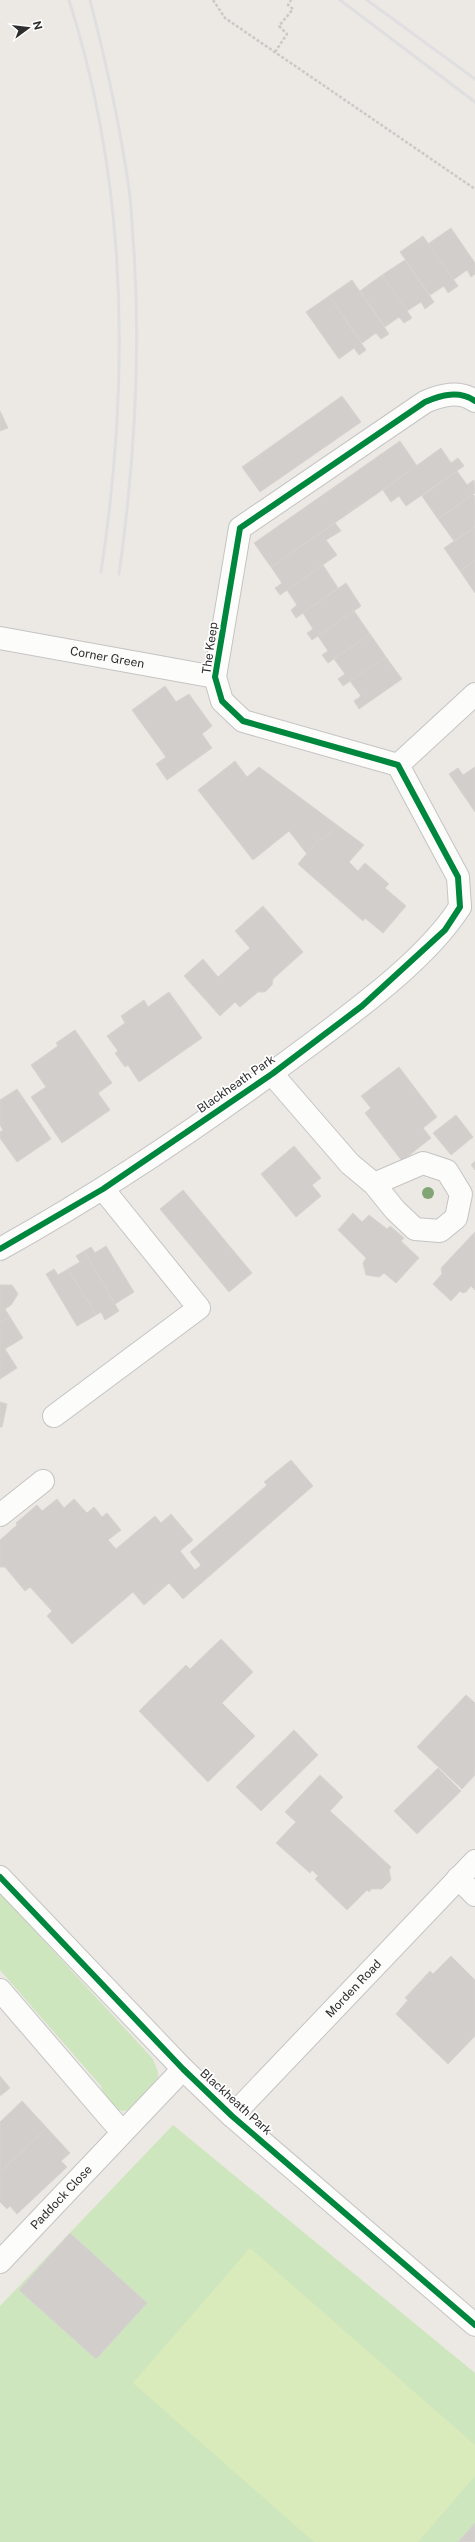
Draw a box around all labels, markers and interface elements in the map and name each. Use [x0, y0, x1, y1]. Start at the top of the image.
north arrow [8, 8, 48, 48]
text: N [31, 20, 45, 31]
street label: The Keep [199, 621, 221, 675]
street label: Corner Green [69, 644, 146, 671]
street label: Blackheath Park [194, 1052, 278, 1116]
street label: Morden Road [323, 1957, 384, 2020]
street label: Blackheath Park [197, 2066, 275, 2138]
street label: Paddock Close [28, 2162, 95, 2232]

